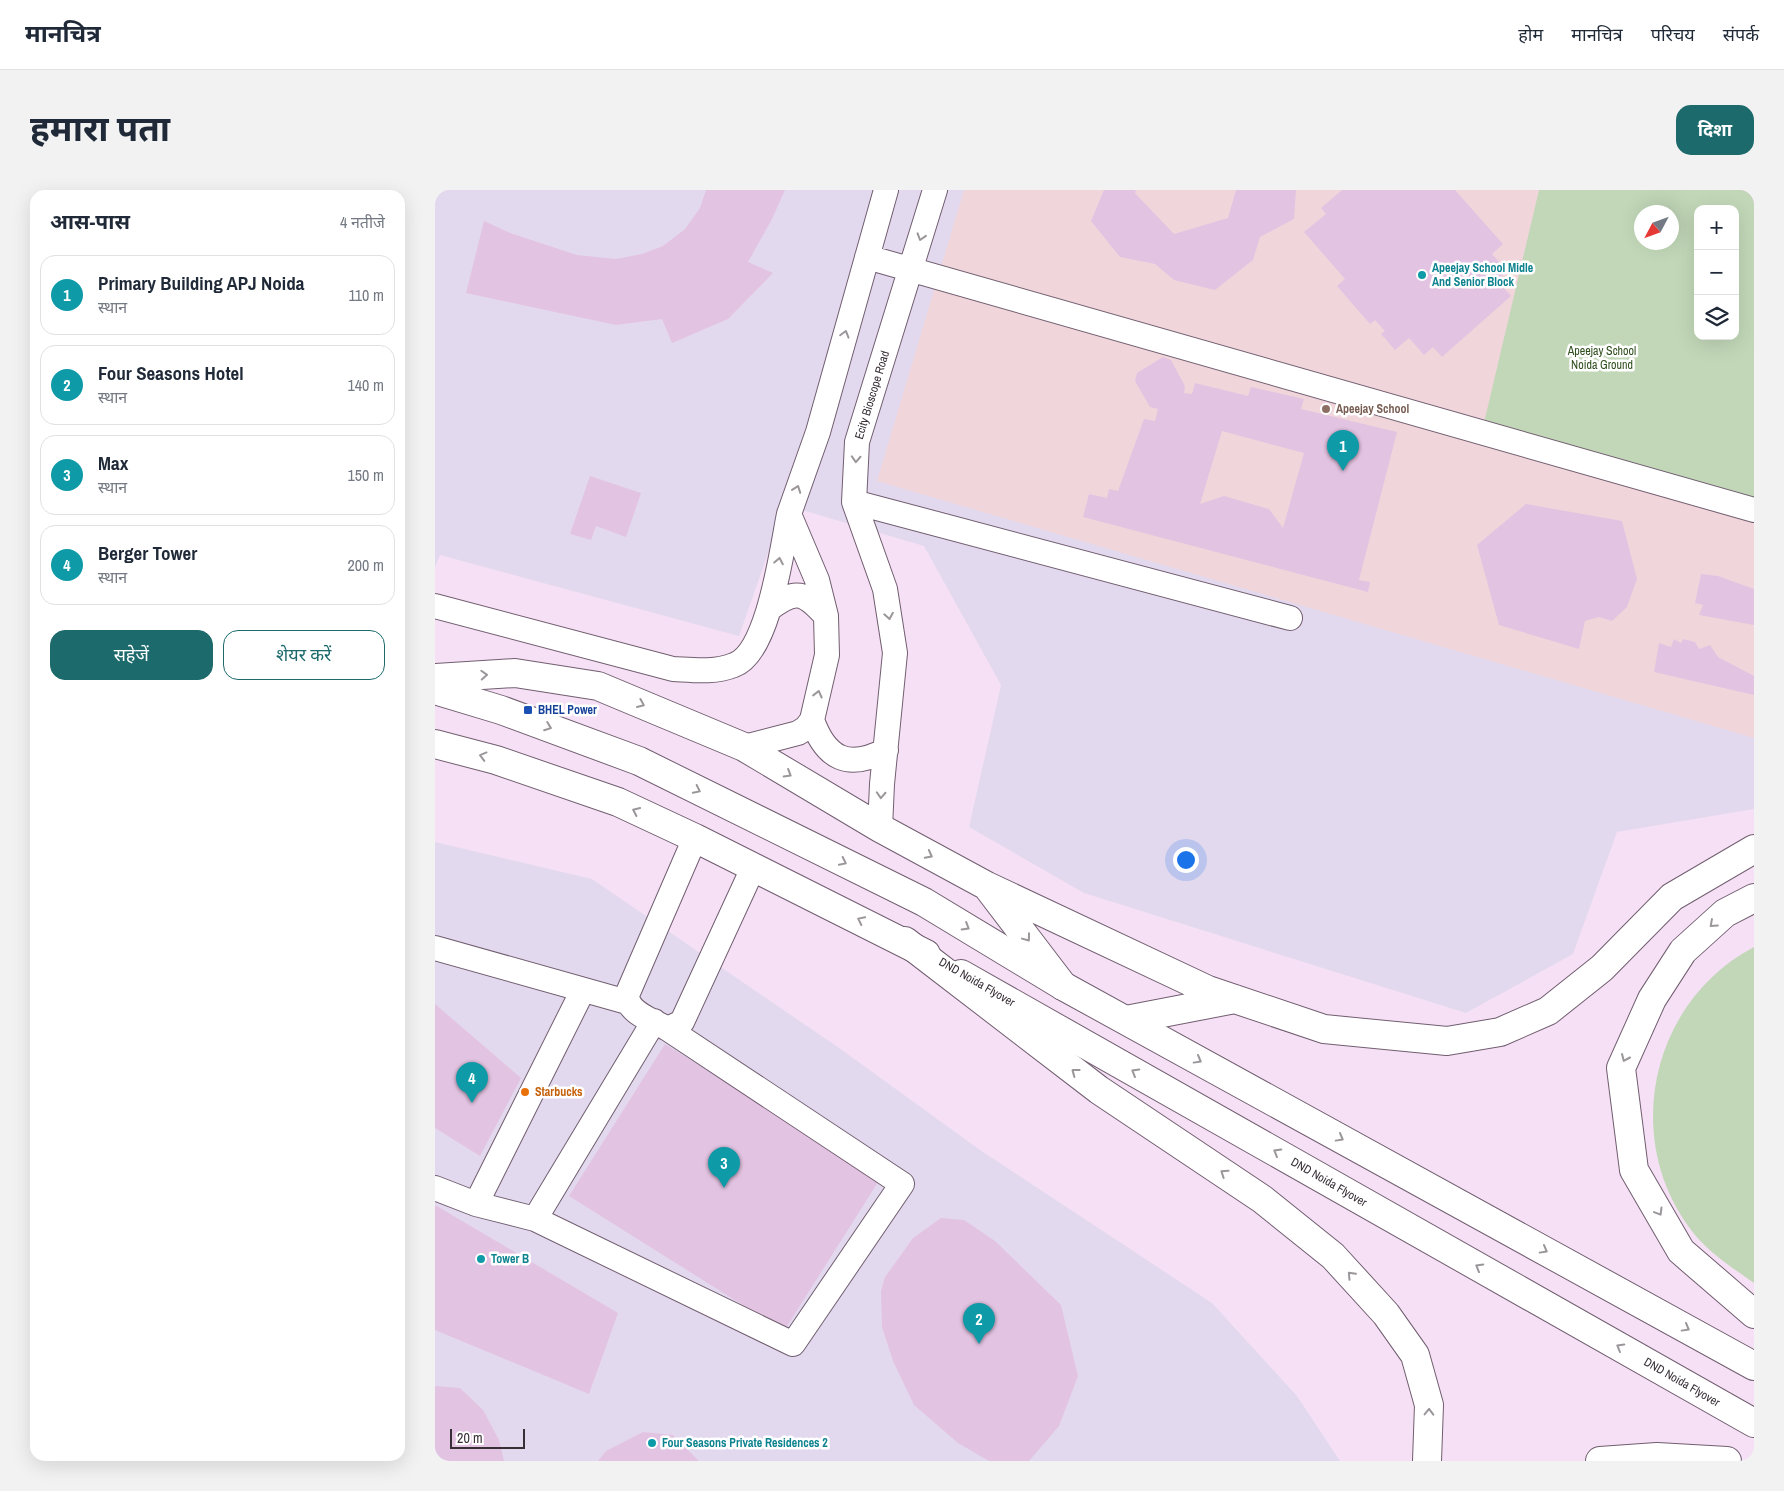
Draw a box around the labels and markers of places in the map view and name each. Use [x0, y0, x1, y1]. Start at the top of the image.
place label: Apeejay School Midle And Senior Block [1432, 260, 1534, 290]
marker: Apeejay School Midle And Senior Block [1416, 269, 1428, 281]
place label: Apeejay School [1336, 401, 1410, 417]
marker: Apeejay School [1320, 403, 1332, 415]
pin: 1 [1327, 430, 1359, 471]
place label: BHEL Power [538, 702, 597, 718]
marker: BHEL Power [522, 704, 534, 716]
pin: 4 [456, 1062, 488, 1103]
place label: Starbucks [535, 1084, 583, 1100]
marker: Starbucks [519, 1086, 531, 1098]
pin: 3 [708, 1147, 740, 1188]
place label: Tower B [491, 1251, 529, 1267]
marker: Tower B [475, 1253, 487, 1265]
pin: 2 [963, 1303, 995, 1344]
place label: Four Seasons Private Residences 2 [662, 1435, 828, 1451]
marker: Four Seasons Private Residences 2 [646, 1437, 658, 1449]

